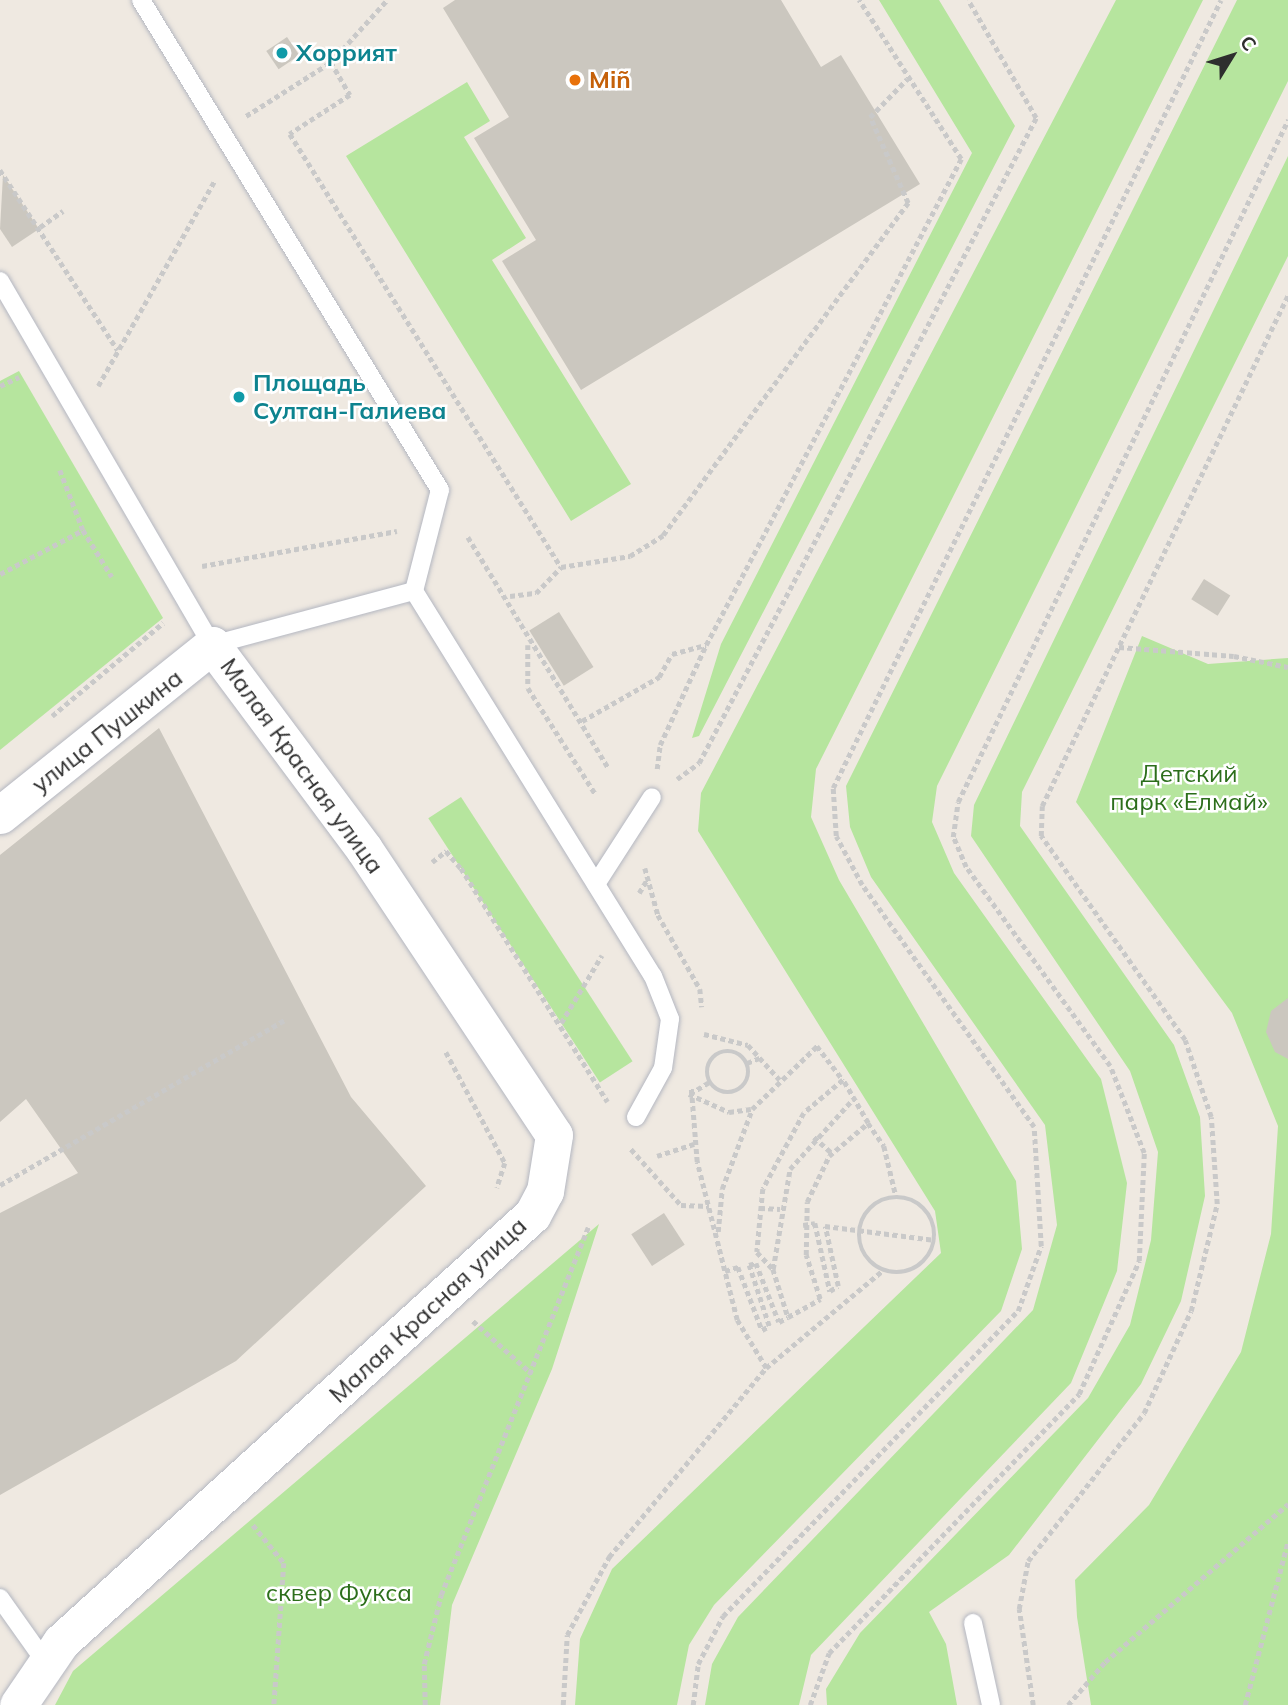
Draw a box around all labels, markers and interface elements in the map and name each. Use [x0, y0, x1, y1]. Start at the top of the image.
north arrow [1197, 21, 1267, 91]
text: С [1235, 31, 1262, 56]
place label: Хоррият [296, 39, 397, 67]
marker: Хоррият [274, 45, 290, 61]
place label: Miñ [589, 66, 631, 94]
marker: Miñ [567, 72, 583, 88]
place label: Площадь Султан-Галиева [253, 369, 446, 425]
marker: Площадь Султан-Галиева [231, 389, 247, 405]
street label: Малая Красная улица [214, 653, 390, 879]
street label: улица Пушкина [26, 663, 188, 799]
park label: Детский парк «Елмай» [1110, 760, 1268, 816]
street label: Малая Красная улица [323, 1211, 533, 1409]
park label: cквер Фукса [266, 1579, 412, 1607]

